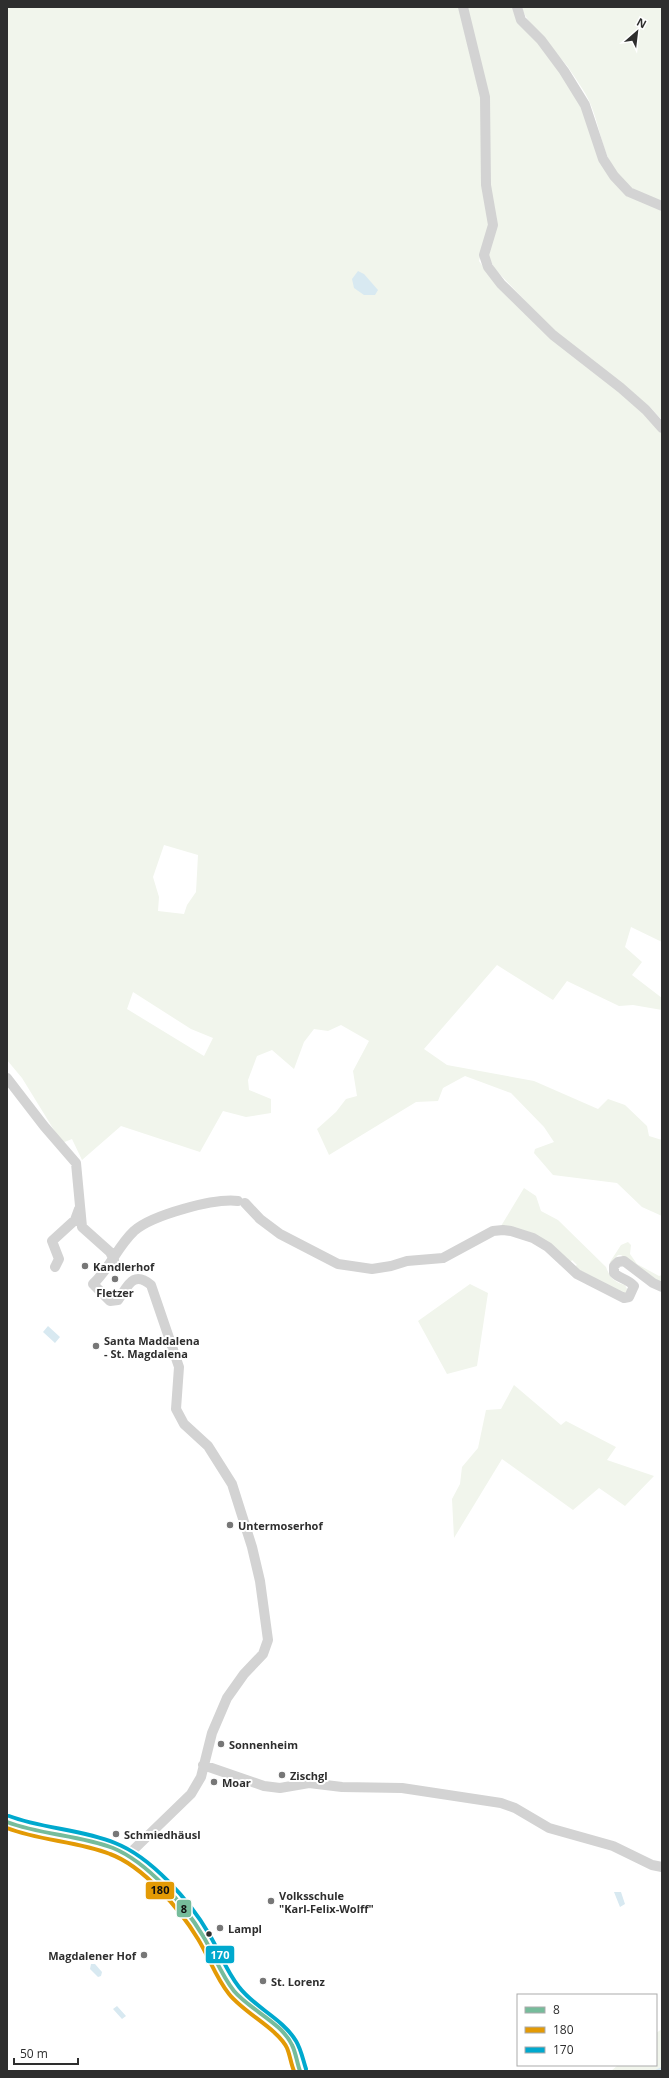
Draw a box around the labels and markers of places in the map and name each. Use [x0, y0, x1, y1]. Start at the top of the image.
place label: Kandlerhof [93, 1259, 155, 1274]
marker: Kandlerhof [80, 1261, 90, 1271]
marker: Fletzer [110, 1274, 120, 1284]
place label: Fletzer [96, 1285, 134, 1300]
place label: Santa Maddalena - St. Magdalena [104, 1333, 200, 1361]
marker: Santa Maddalena - St. Magdalena [91, 1341, 101, 1351]
place label: Untermoserhof [238, 1518, 323, 1533]
marker: Untermoserhof [225, 1520, 235, 1530]
place label: Sonnenheim [229, 1737, 298, 1752]
marker: Sonnenheim [216, 1739, 226, 1749]
place label: Zischgl [290, 1768, 328, 1783]
marker: Zischgl [277, 1770, 287, 1780]
place label: Moar [222, 1775, 251, 1790]
marker: Moar [209, 1777, 219, 1787]
place label: Schmiedhäusl [124, 1827, 201, 1842]
marker: Schmiedhäusl [111, 1829, 121, 1839]
place label: Volksschule "Karl-Felix-Wolff" [279, 1888, 374, 1916]
marker: Volksschule "Karl-Felix-Wolff" [266, 1896, 276, 1906]
place label: Lampl [228, 1921, 262, 1936]
marker: Lampl [215, 1923, 225, 1933]
unlabelled marker [204, 1929, 214, 1939]
place label: Magdalener Hof [48, 1948, 137, 1963]
marker: Magdalener Hof [139, 1950, 149, 1960]
place label: St. Lorenz [271, 1974, 326, 1989]
marker: St. Lorenz [258, 1976, 268, 1986]

